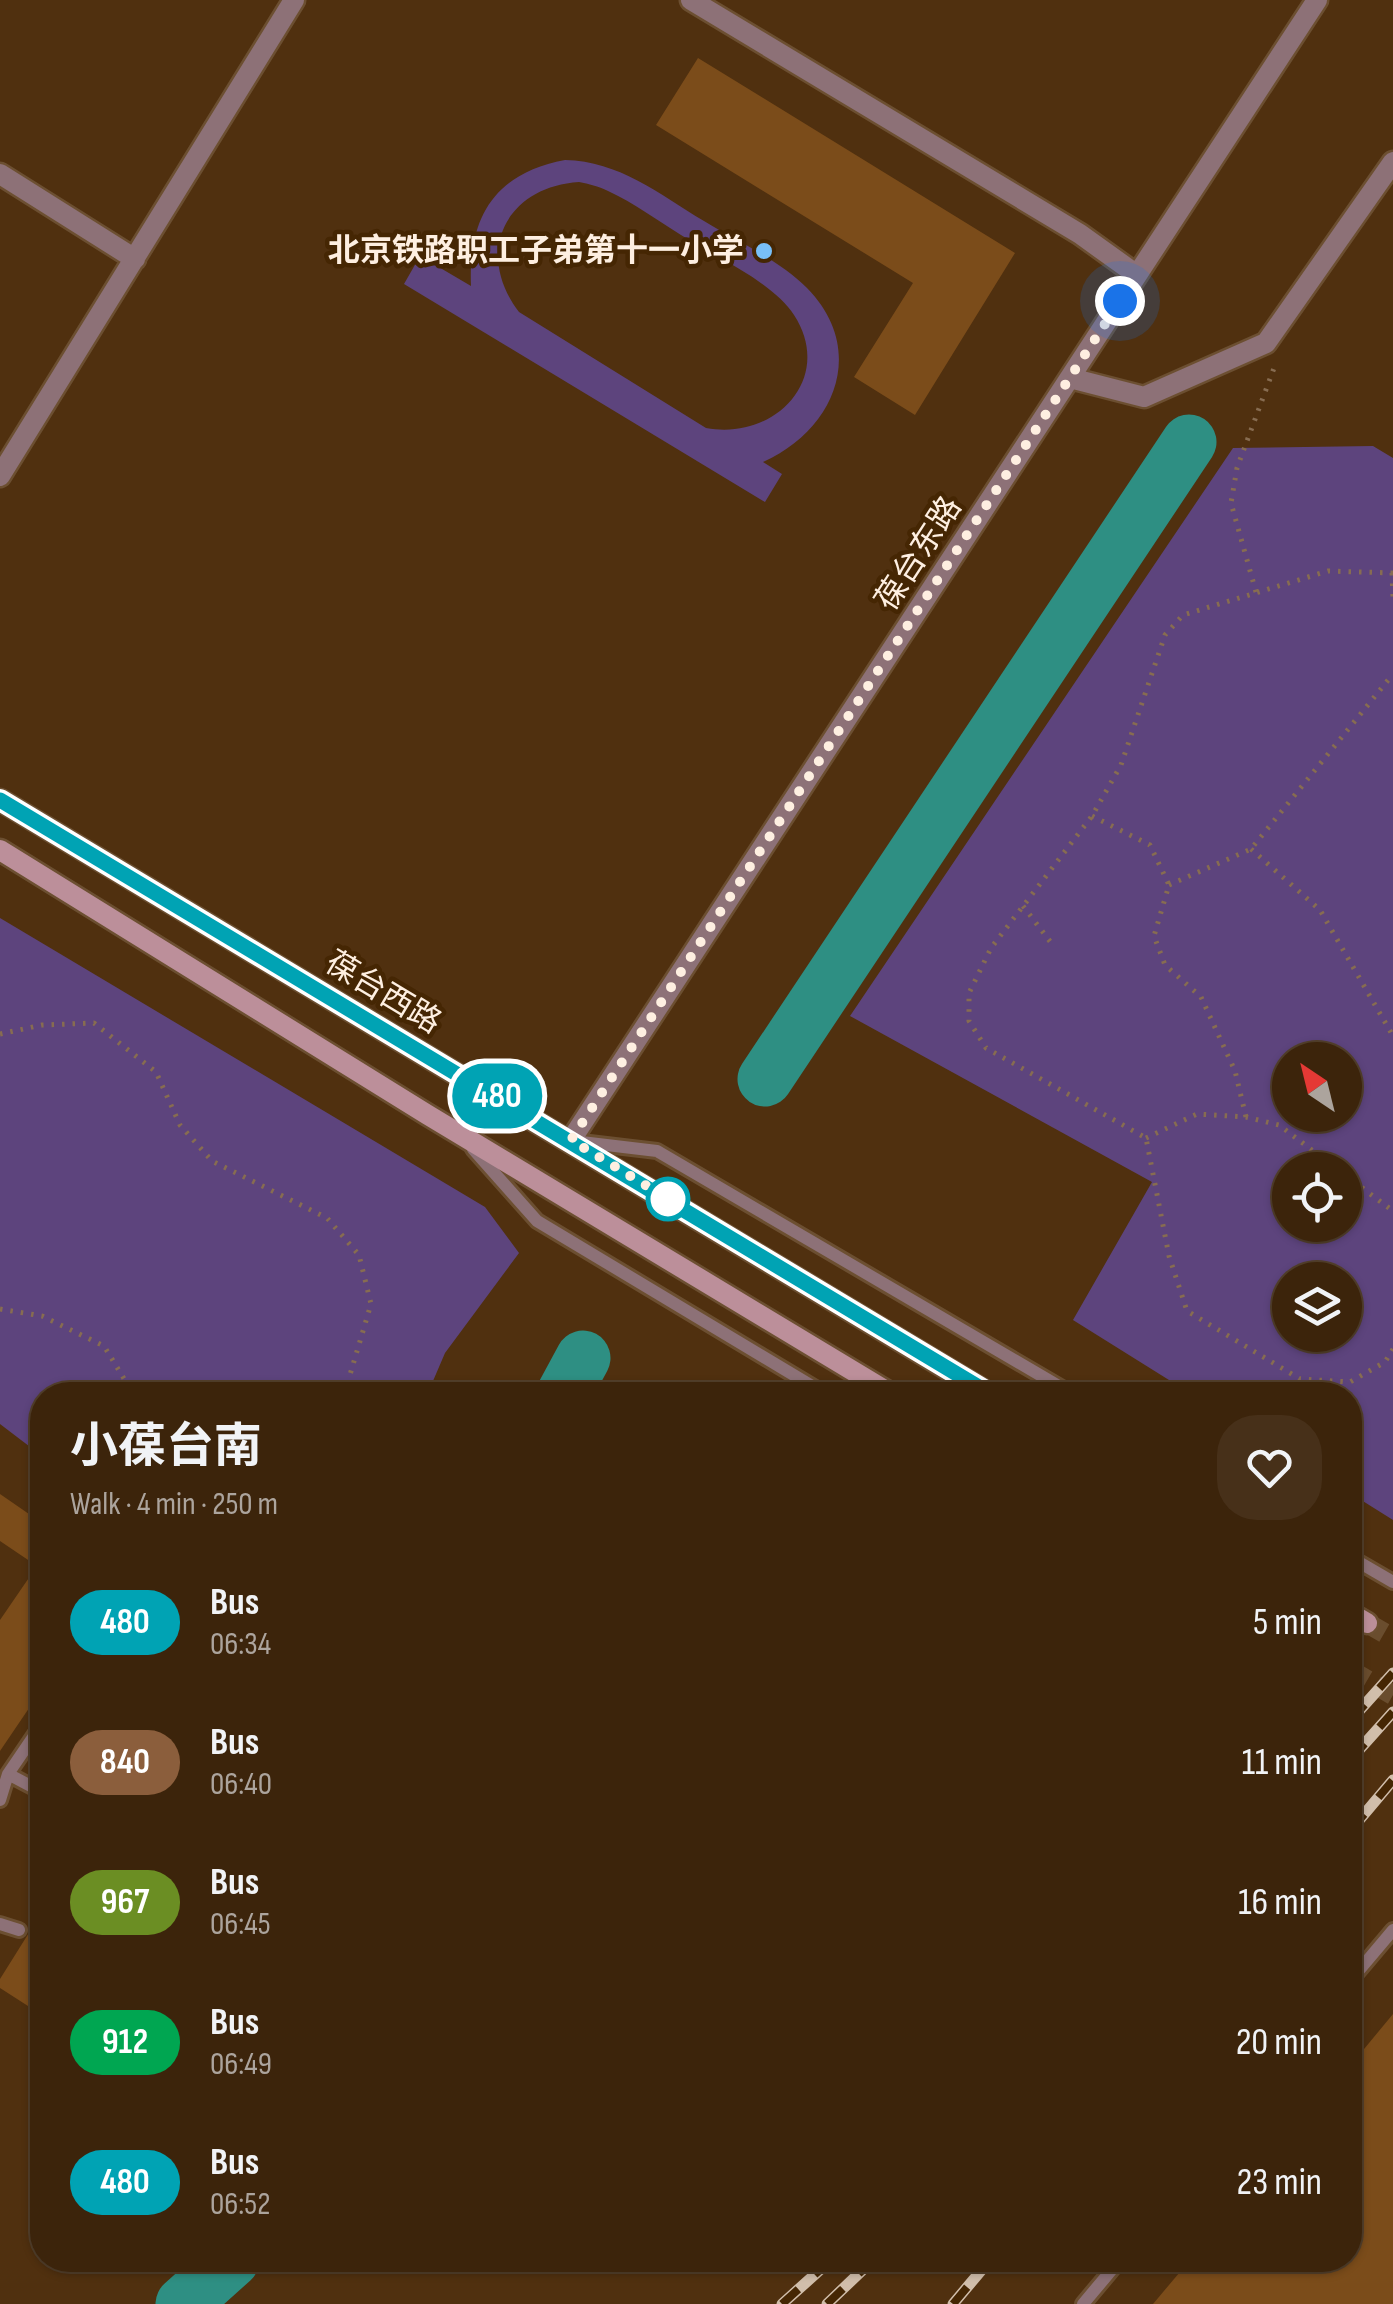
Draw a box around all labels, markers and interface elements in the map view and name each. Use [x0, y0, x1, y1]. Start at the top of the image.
place label: 北京铁路职工子弟第十一小学 [328, 232, 744, 271]
marker: 北京铁路职工子弟第十一小学 [753, 240, 775, 262]
your location [1095, 276, 1145, 326]
street label: 葆台东路 [868, 490, 970, 618]
street label: 葆台西路 [318, 943, 448, 1043]
north arrow [1272, 1042, 1362, 1132]
map controls [1272, 1042, 1362, 1352]
line badge: 480 [440, 1064, 554, 1128]
text: 480 [472, 1075, 522, 1118]
button: locate [1272, 1152, 1362, 1242]
unlabelled marker [647, 1178, 689, 1220]
button: layers [1272, 1262, 1362, 1352]
button: heart [1217, 1415, 1322, 1520]
text: 小葆台南 [70, 1419, 262, 1476]
text: Walk · 4 min · 250 m [70, 1485, 278, 1524]
text: Bus [210, 1580, 259, 1625]
text: 5 min [1253, 1600, 1322, 1645]
text: 480 [100, 1601, 150, 1644]
text: 06:34 [210, 1625, 271, 1664]
text: Bus [210, 1720, 259, 1765]
text: 11 min [1242, 1740, 1322, 1785]
text: 840 [100, 1741, 150, 1784]
text: 06:40 [210, 1765, 272, 1804]
text: Bus [210, 1860, 259, 1905]
text: 16 min [1238, 1880, 1322, 1925]
text: 967 [101, 1881, 149, 1924]
text: 06:45 [210, 1905, 271, 1944]
text: Bus [210, 2000, 259, 2045]
text: 20 min [1236, 2020, 1322, 2065]
text: 912 [102, 2021, 148, 2064]
text: 06:49 [210, 2045, 272, 2084]
text: Bus [210, 2140, 259, 2185]
text: 23 min [1237, 2160, 1322, 2205]
text: 480 [100, 2161, 150, 2204]
text: 06:52 [210, 2185, 270, 2224]

